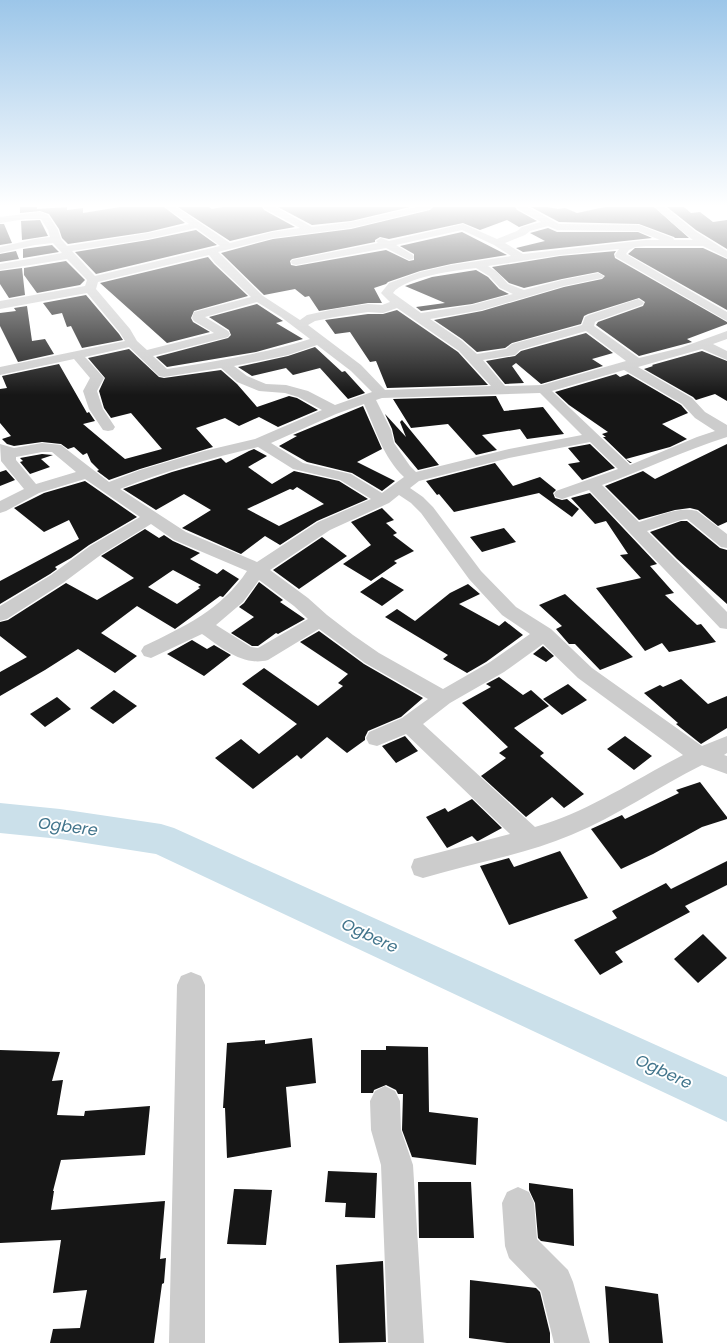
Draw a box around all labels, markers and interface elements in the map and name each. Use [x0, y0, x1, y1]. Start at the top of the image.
water label: Ogbere [37, 811, 99, 842]
water label: Ogbere [338, 912, 402, 959]
water label: Ogbere [632, 1048, 696, 1095]

